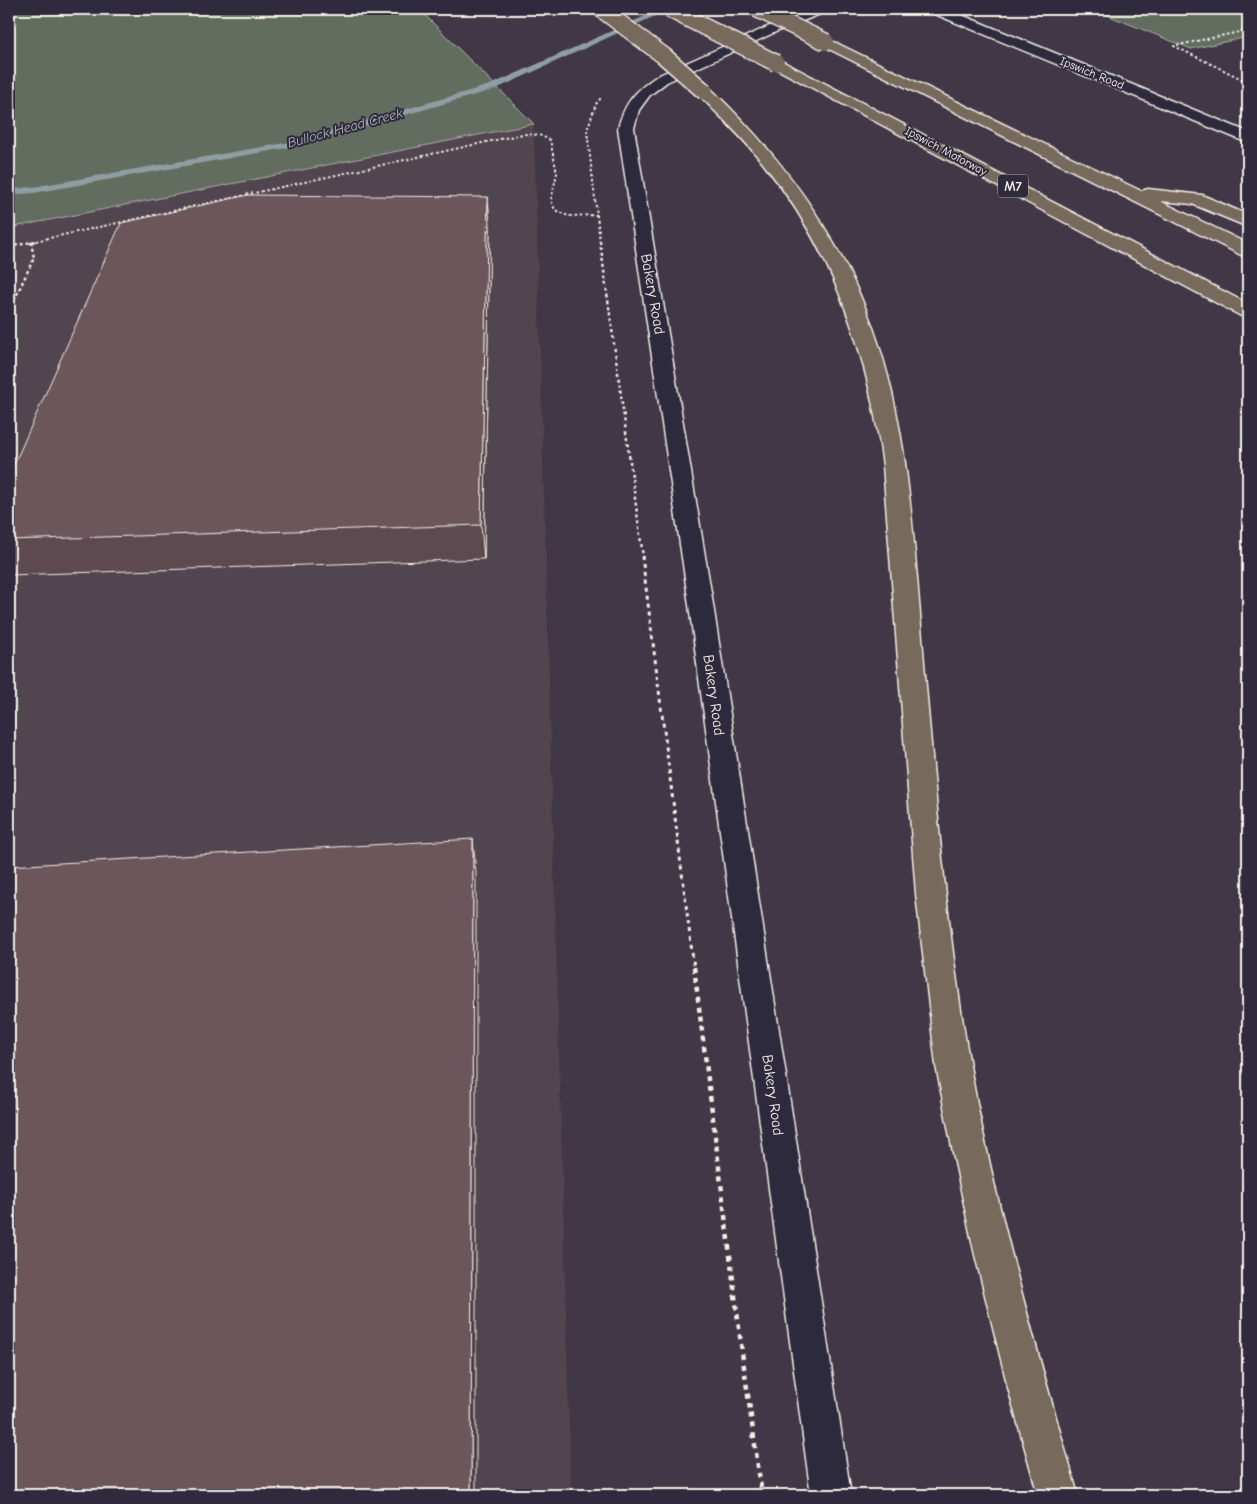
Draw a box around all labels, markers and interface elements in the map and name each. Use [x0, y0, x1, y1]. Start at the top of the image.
street label: Ipswich Road [1058, 54, 1126, 92]
water label: Bullock Head Creek [285, 104, 405, 152]
street label: Ipswich Motorway [902, 123, 990, 179]
road number: M7 [998, 175, 1028, 198]
street label: Bakery Road [637, 252, 669, 336]
street label: Bakery Road [699, 653, 729, 737]
street label: Bakery Road [758, 1053, 788, 1137]

